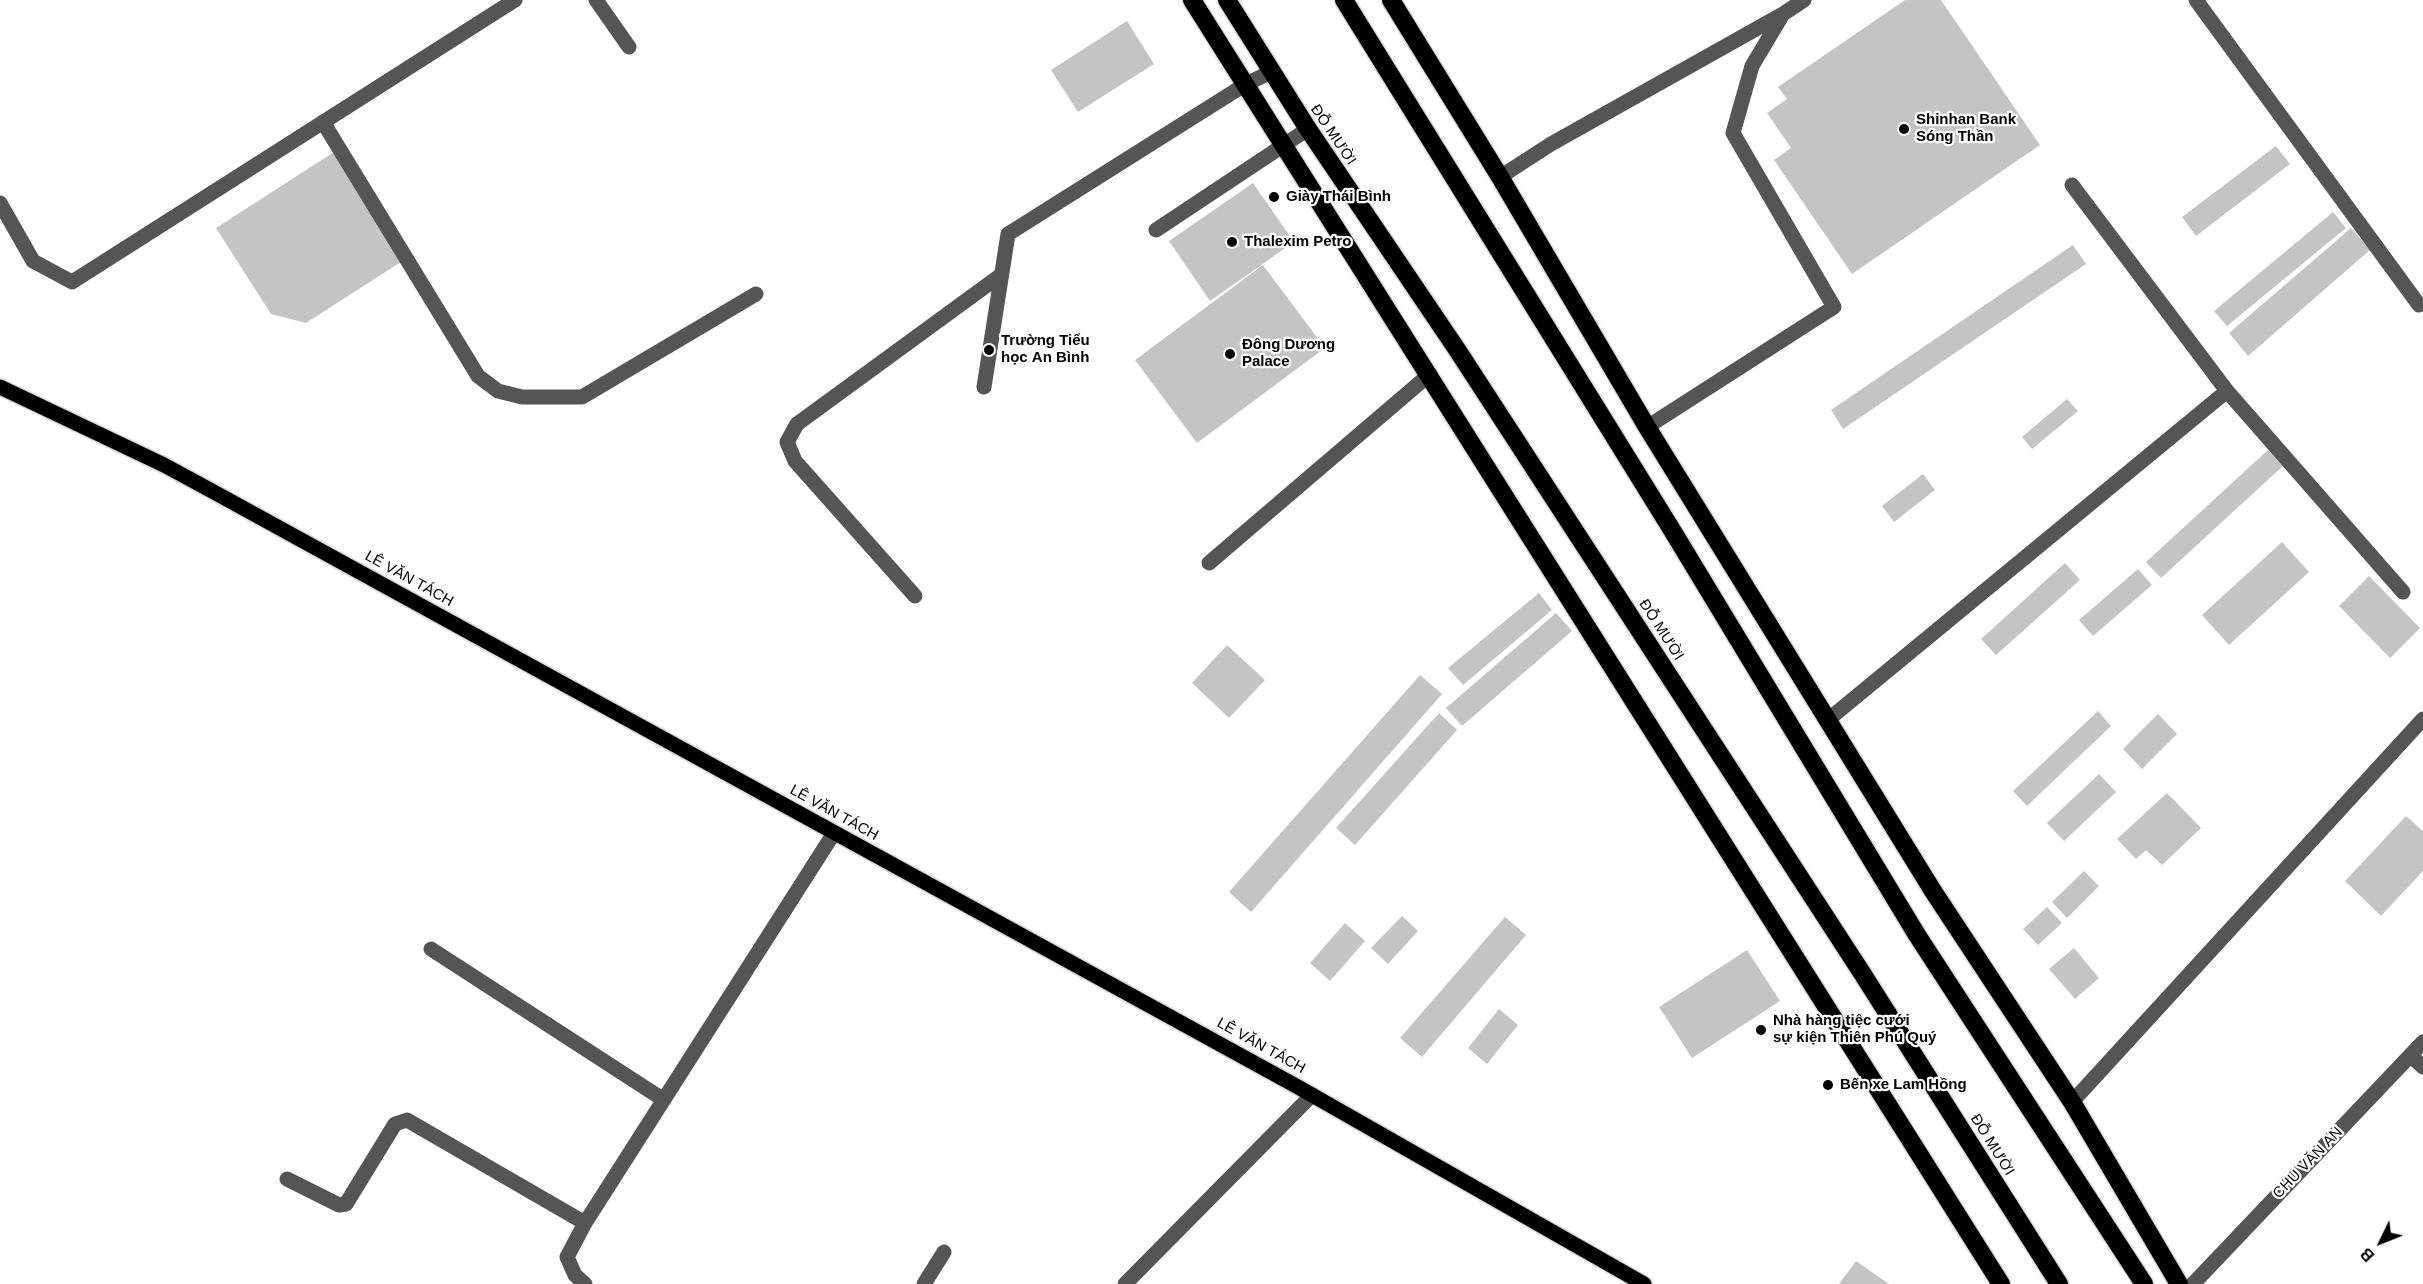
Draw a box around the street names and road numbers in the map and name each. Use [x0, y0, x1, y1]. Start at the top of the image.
street label: ĐỖ MƯỜI [1306, 101, 1360, 169]
street label: LÊ VĂN TÁCH [362, 547, 456, 611]
street label: ĐỖ MƯỜI [1635, 596, 1687, 664]
street label: LÊ VĂN TÁCH [787, 781, 881, 845]
street label: LÊ VĂN TÁCH [1214, 1014, 1308, 1078]
street label: ĐỖ MƯỜI [1966, 1111, 2018, 1179]
street label: CHU VĂN AN [2269, 1123, 2347, 1203]

